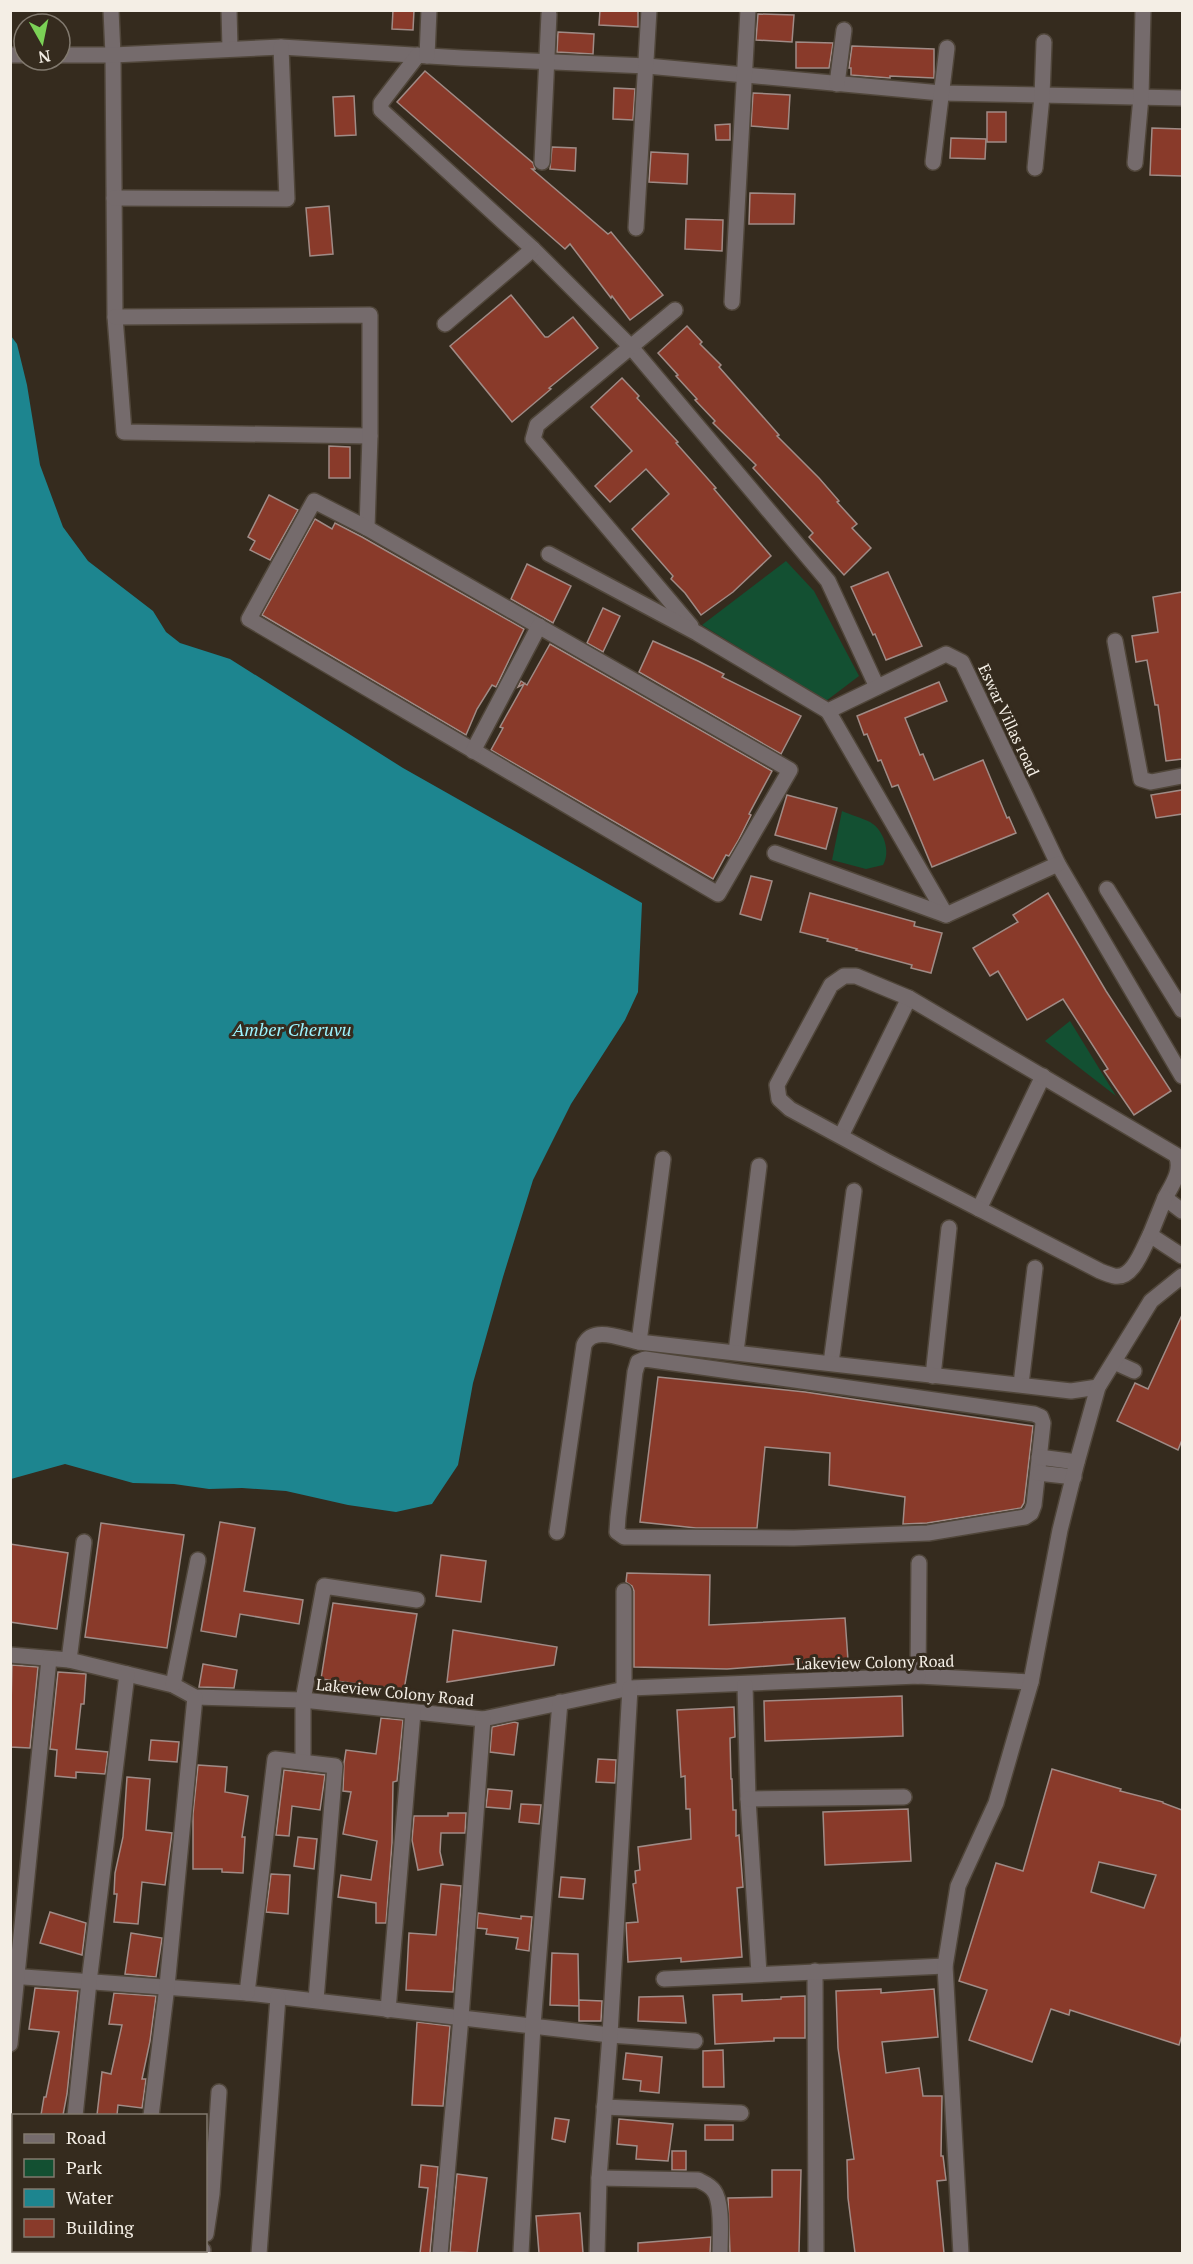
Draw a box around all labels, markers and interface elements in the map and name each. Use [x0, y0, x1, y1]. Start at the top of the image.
north arrow [12, 12, 72, 72]
text: N [37, 45, 52, 69]
street label: Eswar Villas road [973, 660, 1045, 780]
water label: Amber Cheruvu [231, 1017, 352, 1041]
street label: Lakeview Colony Road [795, 1650, 955, 1674]
street label: Lakeview Colony Road [315, 1673, 475, 1711]
legend [12, 2114, 207, 2252]
text: Road [66, 2125, 106, 2149]
text: Park [66, 2155, 103, 2179]
text: Water [66, 2185, 113, 2209]
text: Building [66, 2215, 134, 2239]

